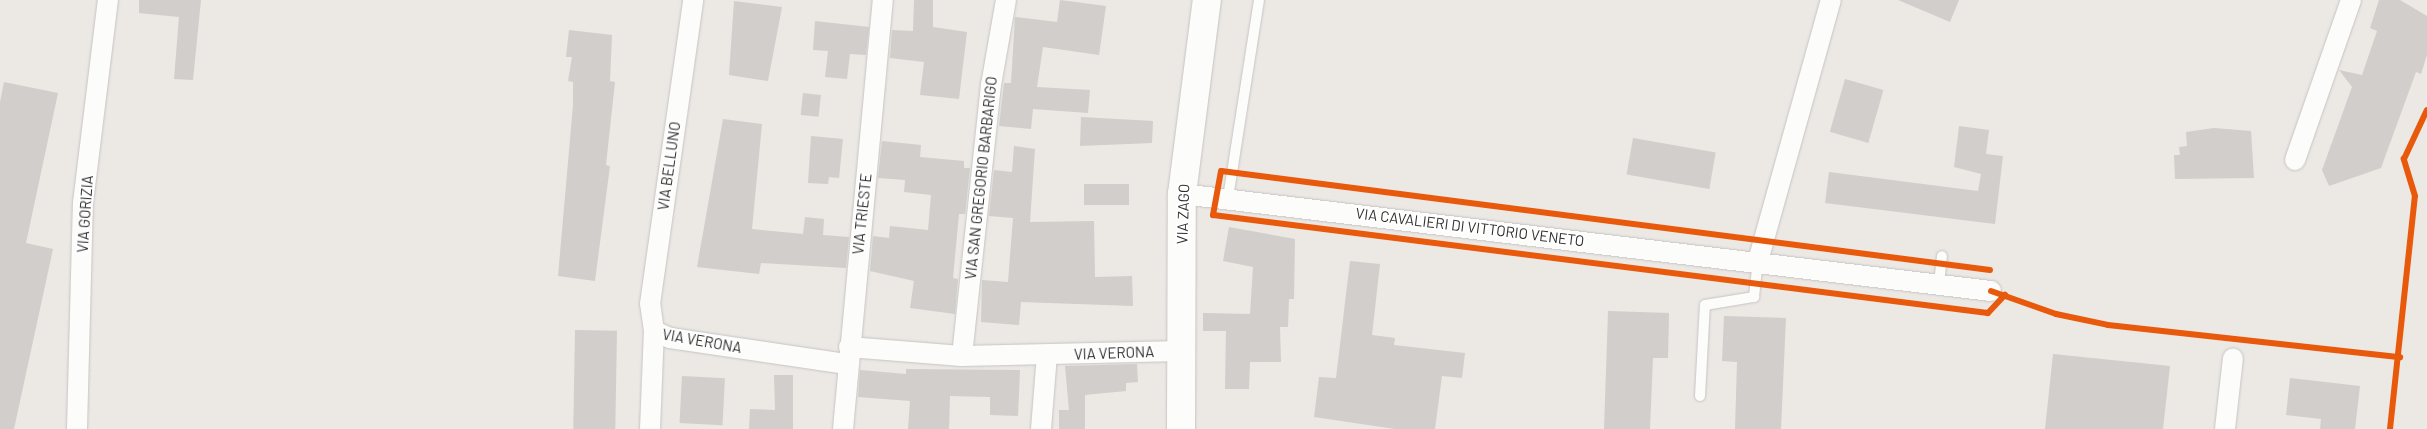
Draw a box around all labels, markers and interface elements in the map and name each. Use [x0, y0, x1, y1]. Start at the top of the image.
street label: VIA SAN GREGORIO BARBARIGO [961, 75, 1001, 281]
street label: VIA BELLUNO [654, 120, 684, 212]
street label: VIA TRIESTE [849, 173, 875, 255]
street label: VIA GORIZIA [73, 175, 97, 253]
street label: VIA ZAGO [1173, 183, 1193, 245]
street label: VIA CAVALIERI DI VITTORIO VENETO [1355, 204, 1585, 250]
street label: VIA VERONA [661, 325, 743, 357]
street label: VIA VERONA [1074, 343, 1154, 363]

